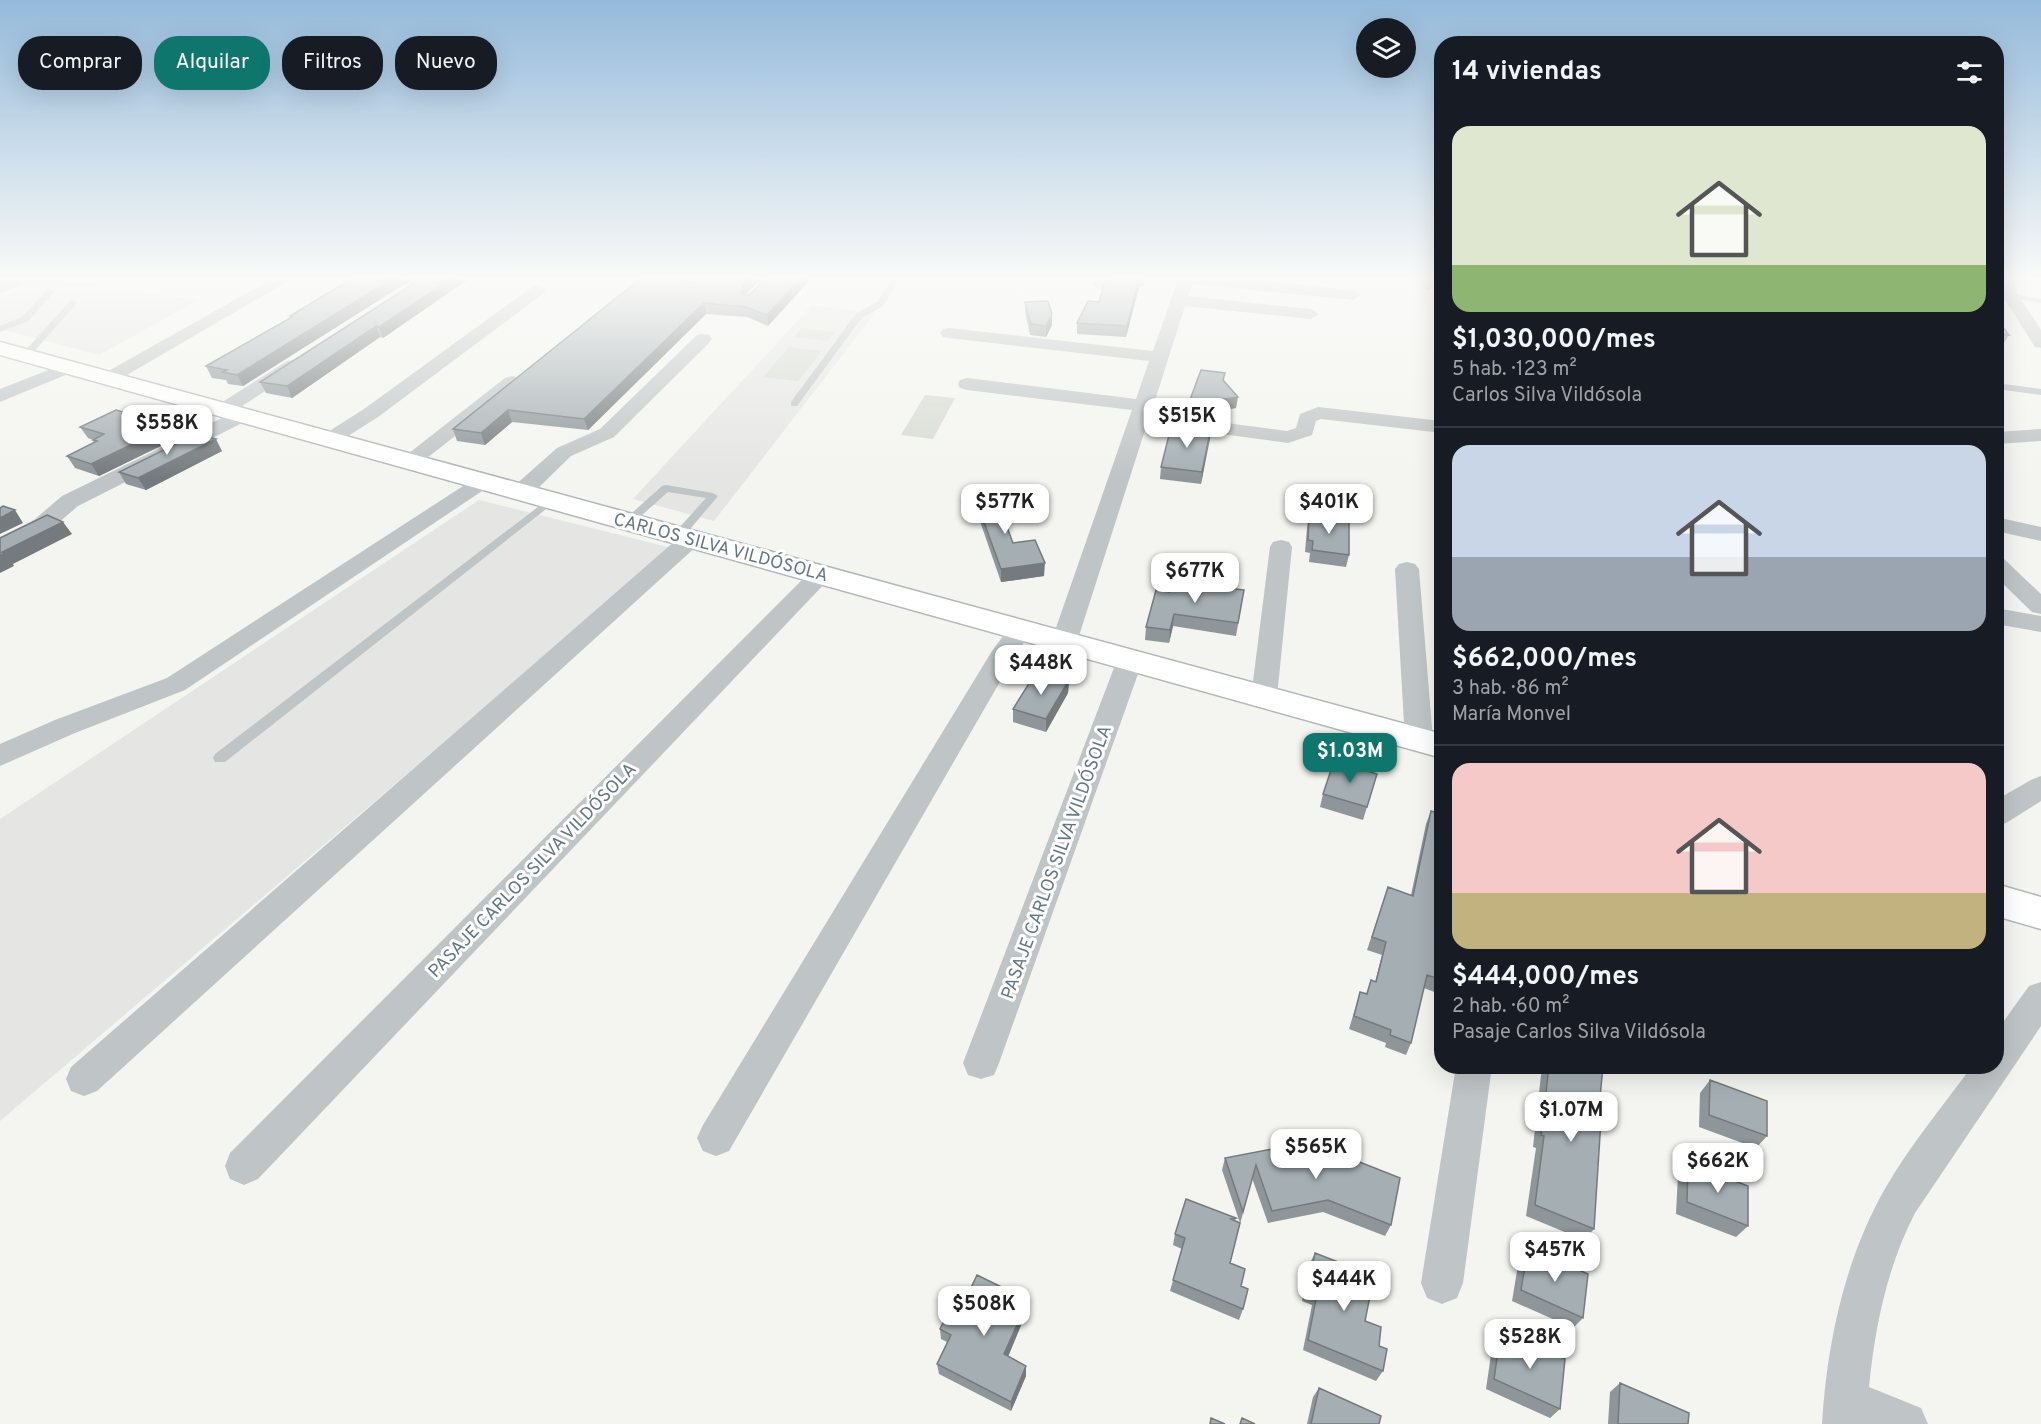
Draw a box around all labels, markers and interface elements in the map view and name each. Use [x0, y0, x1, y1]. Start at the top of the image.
map controls [1356, 18, 1416, 78]
button: layers [1356, 18, 1416, 78]
chip: Comprar [18, 36, 142, 90]
chip: Alquilar [154, 36, 270, 90]
chip: Filtros [282, 36, 383, 90]
chip: Nuevo [395, 36, 497, 90]
text: 14 viviendas [1452, 56, 1602, 89]
icon: filters [1953, 56, 1986, 89]
icon: home [1665, 165, 1773, 273]
text: $1,030,000/mes [1452, 324, 1656, 357]
text: 5 hab. · 123 m² [1452, 357, 1577, 383]
text: Carlos Silva Vildósola [1452, 383, 1642, 409]
pin: $515K [1145, 398, 1229, 449]
text: $515K [1158, 404, 1216, 430]
pin: $558K [125, 405, 209, 456]
text: $558K [135, 411, 199, 437]
pin: $577K [963, 484, 1047, 535]
pin: $401K [1287, 484, 1371, 535]
icon: home [1665, 484, 1773, 592]
text: $577K [975, 490, 1035, 516]
text: $401K [1299, 490, 1359, 516]
street label: CARLOS SILVA VILDÓSOLA [611, 507, 831, 588]
pin: $677K [1153, 553, 1237, 604]
text: $677K [1165, 559, 1225, 585]
text: $662,000/mes [1452, 643, 1637, 676]
pin: $448K [999, 645, 1083, 696]
text: $448K [1009, 651, 1073, 677]
text: 3 hab. · 86 m² [1452, 676, 1569, 702]
text: María Monvel [1452, 702, 1571, 728]
street label: PASAJE CARLOS SILVA VILDÓSOLA [995, 722, 1118, 1003]
pin: $1.03M [1301, 733, 1399, 784]
text: $1.03M [1317, 739, 1383, 765]
street label: PASAJE CARLOS SILVA VILDÓSOLA [423, 757, 642, 983]
icon: home [1665, 802, 1773, 910]
text: $444,000/mes [1452, 961, 1639, 994]
text: 2 hab. · 60 m² [1452, 994, 1570, 1020]
text: Pasaje Carlos Silva Vildósola [1452, 1020, 1706, 1046]
pin: $1.07M [1522, 1092, 1620, 1143]
text: $1.07M [1539, 1098, 1603, 1124]
pin: $565K [1274, 1129, 1358, 1180]
text: $565K [1285, 1135, 1347, 1161]
pin: $662K [1676, 1143, 1760, 1194]
text: $662K [1686, 1149, 1750, 1175]
pin: $457K [1513, 1232, 1597, 1283]
text: $457K [1524, 1238, 1586, 1264]
pin: $444K [1302, 1261, 1386, 1312]
text: $444K [1312, 1267, 1376, 1293]
pin: $508K [942, 1286, 1026, 1337]
text: $508K [952, 1292, 1016, 1318]
pin: $528K [1488, 1319, 1572, 1370]
text: $528K [1498, 1325, 1562, 1351]

